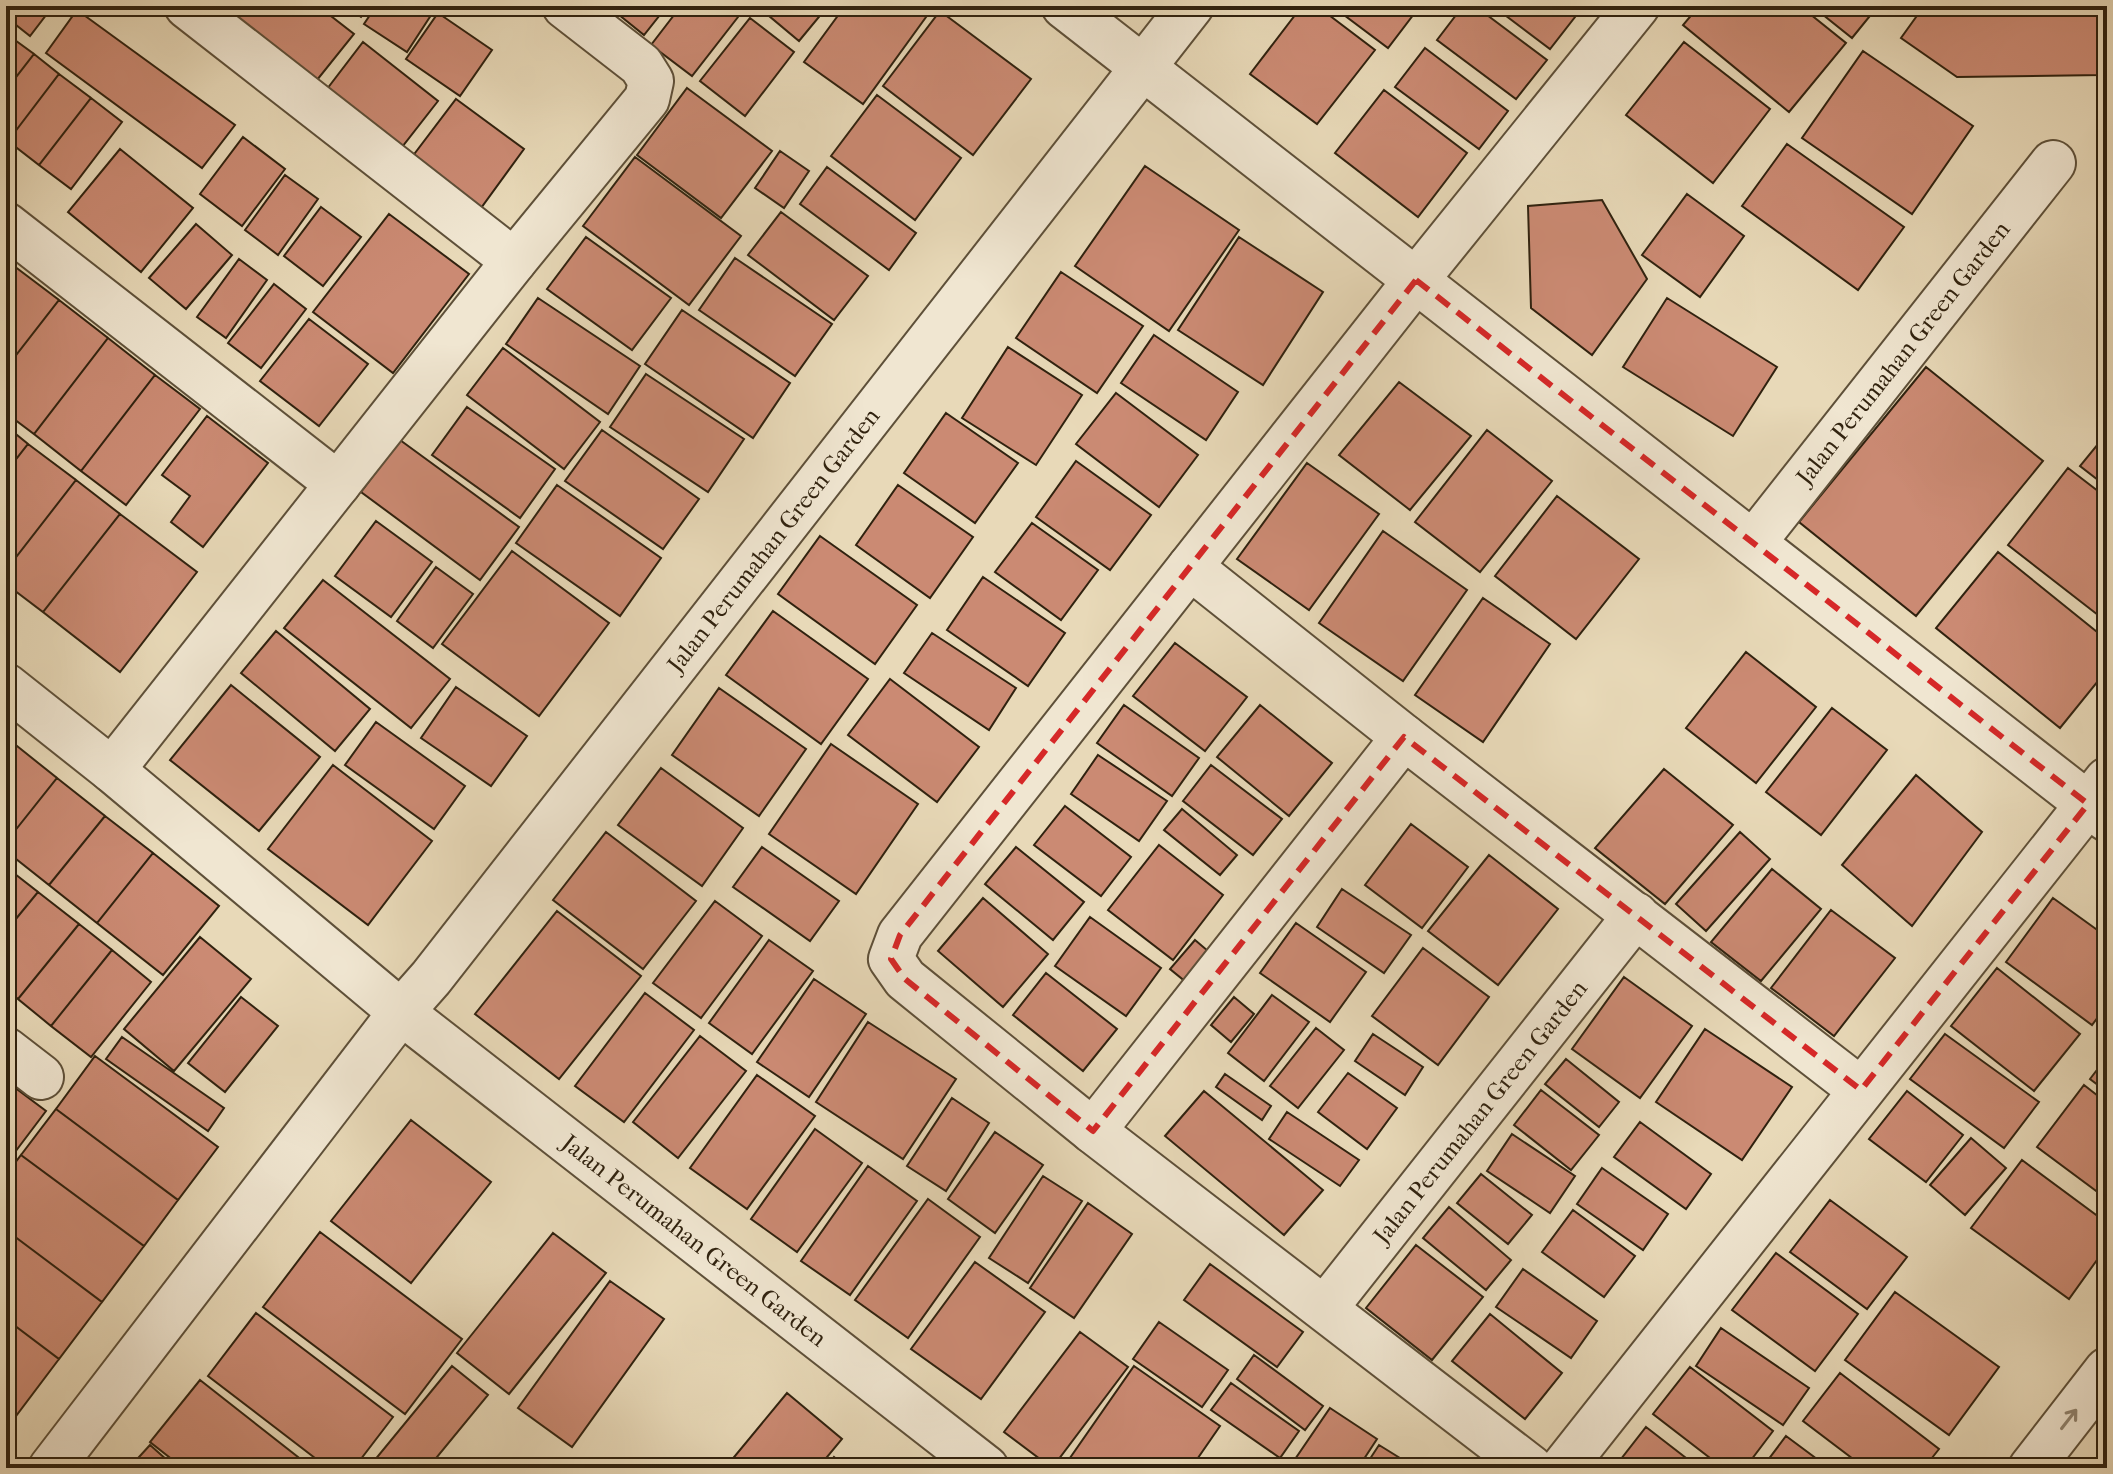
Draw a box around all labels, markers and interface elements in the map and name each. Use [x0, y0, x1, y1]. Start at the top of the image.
street label: Jalan Perumahan Green Garden [1789, 216, 2016, 492]
street label: Jalan Perumahan Green Garden [660, 402, 885, 679]
street label: Jalan Perumahan Green Garden [1366, 975, 1593, 1251]
street label: Jalan Perumahan Green Garden [555, 1128, 832, 1352]
one-way arrow [2060, 1409, 2078, 1430]

